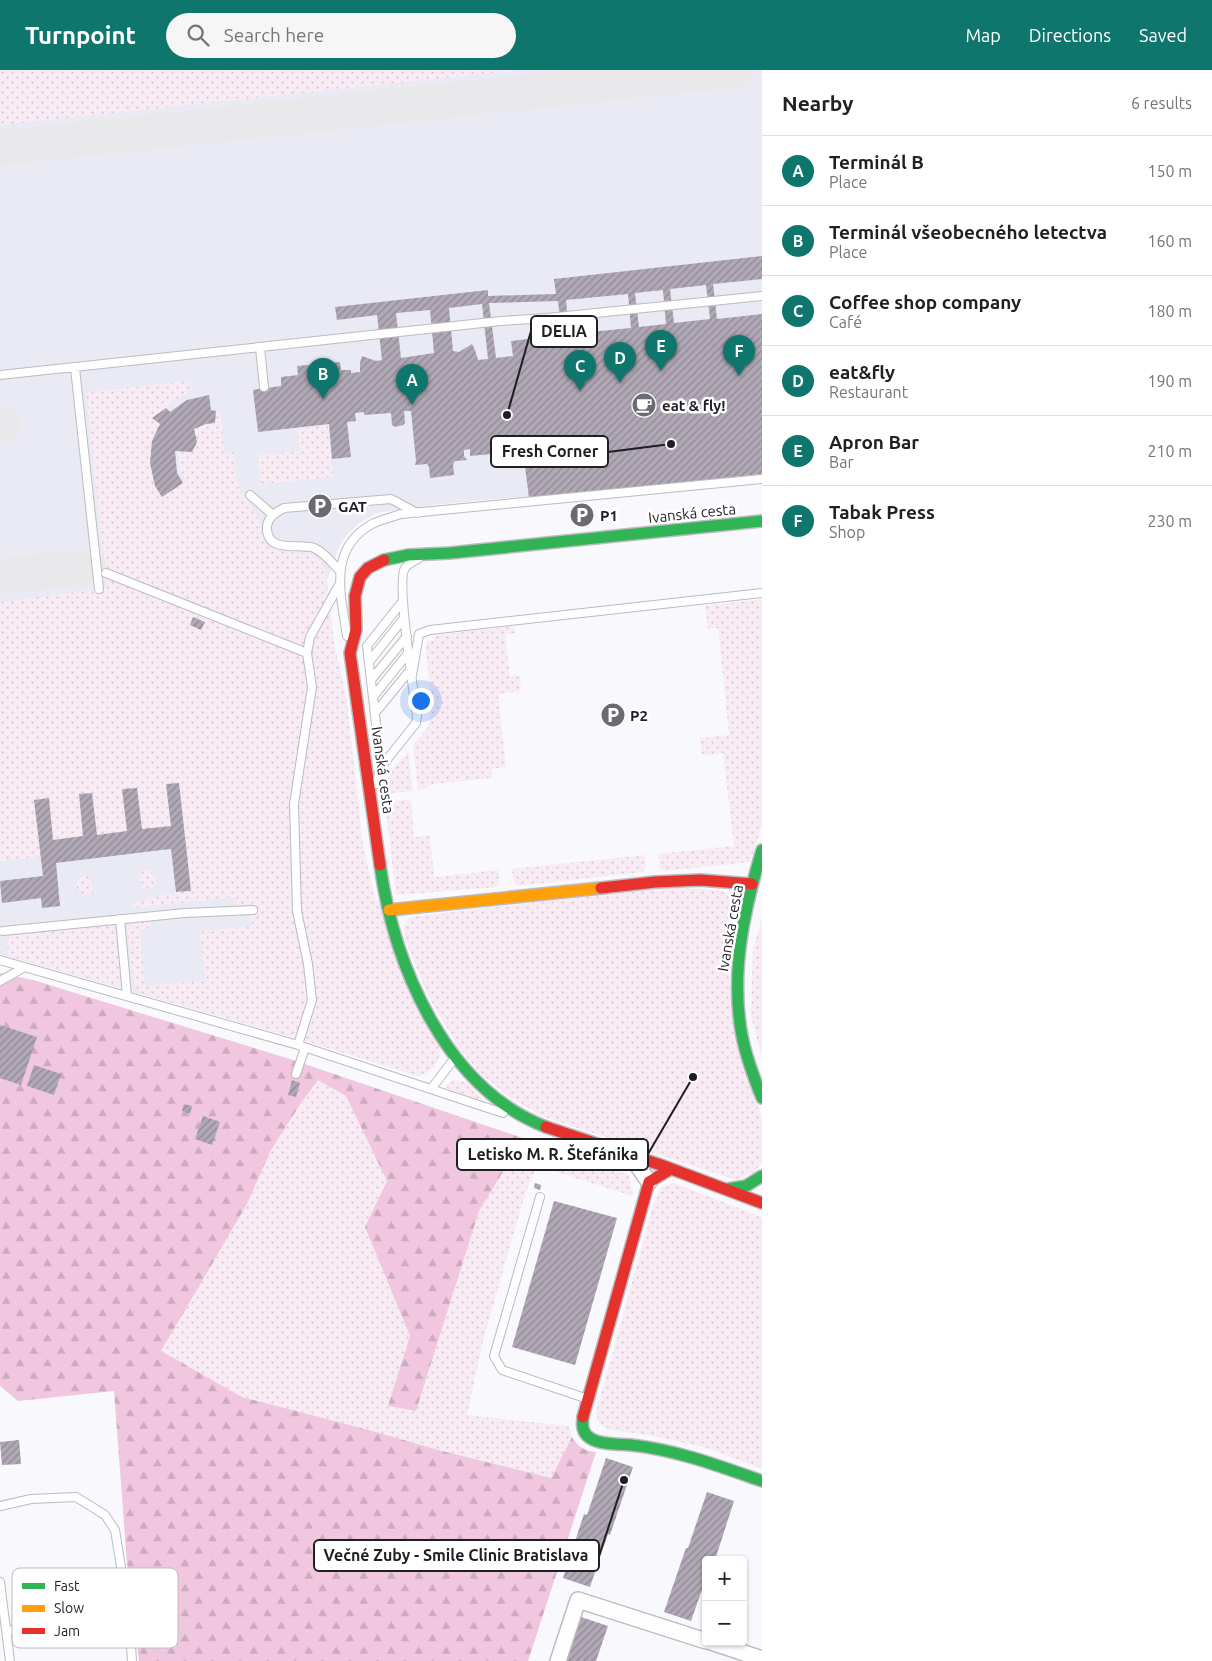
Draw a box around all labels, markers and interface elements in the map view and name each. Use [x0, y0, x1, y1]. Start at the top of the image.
search box [166, 13, 516, 58]
icon: search [184, 21, 212, 49]
text: Turnpoint [25, 22, 136, 49]
text: Search here [224, 24, 324, 46]
text: Map [965, 25, 1001, 45]
text: Directions [1029, 25, 1111, 45]
text: Saved [1139, 25, 1187, 45]
text: Nearby [782, 91, 853, 115]
text: 6 results [1131, 94, 1192, 112]
text: Terminál B [829, 151, 924, 173]
text: A [792, 162, 804, 180]
text: 150 m [1147, 162, 1192, 180]
text: Place [829, 173, 867, 191]
text: Terminál všeobecného letectva [829, 221, 1107, 243]
text: B [793, 232, 803, 250]
text: 160 m [1147, 232, 1192, 250]
text: Place [829, 243, 867, 261]
text: Coffee shop company [829, 291, 1021, 313]
text: C [793, 302, 803, 320]
text: 180 m [1147, 302, 1192, 320]
text: Café [829, 313, 862, 331]
callout: DELIA [531, 316, 597, 347]
text: DELIA [541, 322, 588, 340]
pin: E [645, 330, 677, 371]
pin: F [723, 335, 755, 376]
pin: D [604, 342, 636, 383]
pin: C [564, 350, 596, 391]
pin: B [307, 358, 339, 399]
text: eat&fly [829, 361, 895, 383]
pin: A [396, 364, 428, 405]
text: D [792, 372, 804, 390]
text: 190 m [1147, 372, 1192, 390]
text: Restaurant [829, 383, 908, 401]
cafe icon: eat & fly! [631, 392, 657, 418]
place label: eat & fly! [662, 397, 726, 414]
text: Apron Bar [829, 431, 919, 453]
callout: Fresh Corner [491, 436, 608, 467]
text: Fresh Corner [502, 442, 599, 460]
text: E [793, 442, 803, 460]
text: 210 m [1147, 442, 1192, 460]
text: Bar [829, 453, 853, 471]
parking icon: GAT [307, 493, 333, 519]
place label: GAT [338, 498, 367, 515]
street label: Ivanská cesta [647, 500, 737, 526]
text: Tabak Press [829, 501, 935, 523]
parking icon: P1 [569, 502, 595, 528]
place label: P1 [600, 507, 618, 524]
text: F [794, 512, 803, 530]
text: 230 m [1147, 512, 1192, 530]
text: Shop [829, 523, 865, 541]
your location [408, 688, 434, 714]
parking icon: P2 [600, 702, 626, 728]
place label: P2 [630, 707, 648, 724]
street label: Ivanská cesta [368, 725, 398, 815]
street label: Ivanská cesta [714, 883, 746, 973]
callout: Letisko M. R. Štefánika [457, 1139, 648, 1170]
text: Letisko M. R. Štefánika [468, 1144, 638, 1163]
callout: Večné Zuby - Smile Clinic Bratislava [314, 1540, 599, 1571]
text: Večné Zuby - Smile Clinic Bratislava [324, 1546, 588, 1564]
map controls [702, 1556, 747, 1646]
button: + [702, 1556, 747, 1601]
legend [12, 1568, 178, 1648]
text: Fast [54, 1578, 80, 1594]
text: Slow [54, 1600, 84, 1616]
button: − [702, 1601, 747, 1646]
text: Jam [54, 1623, 80, 1639]

